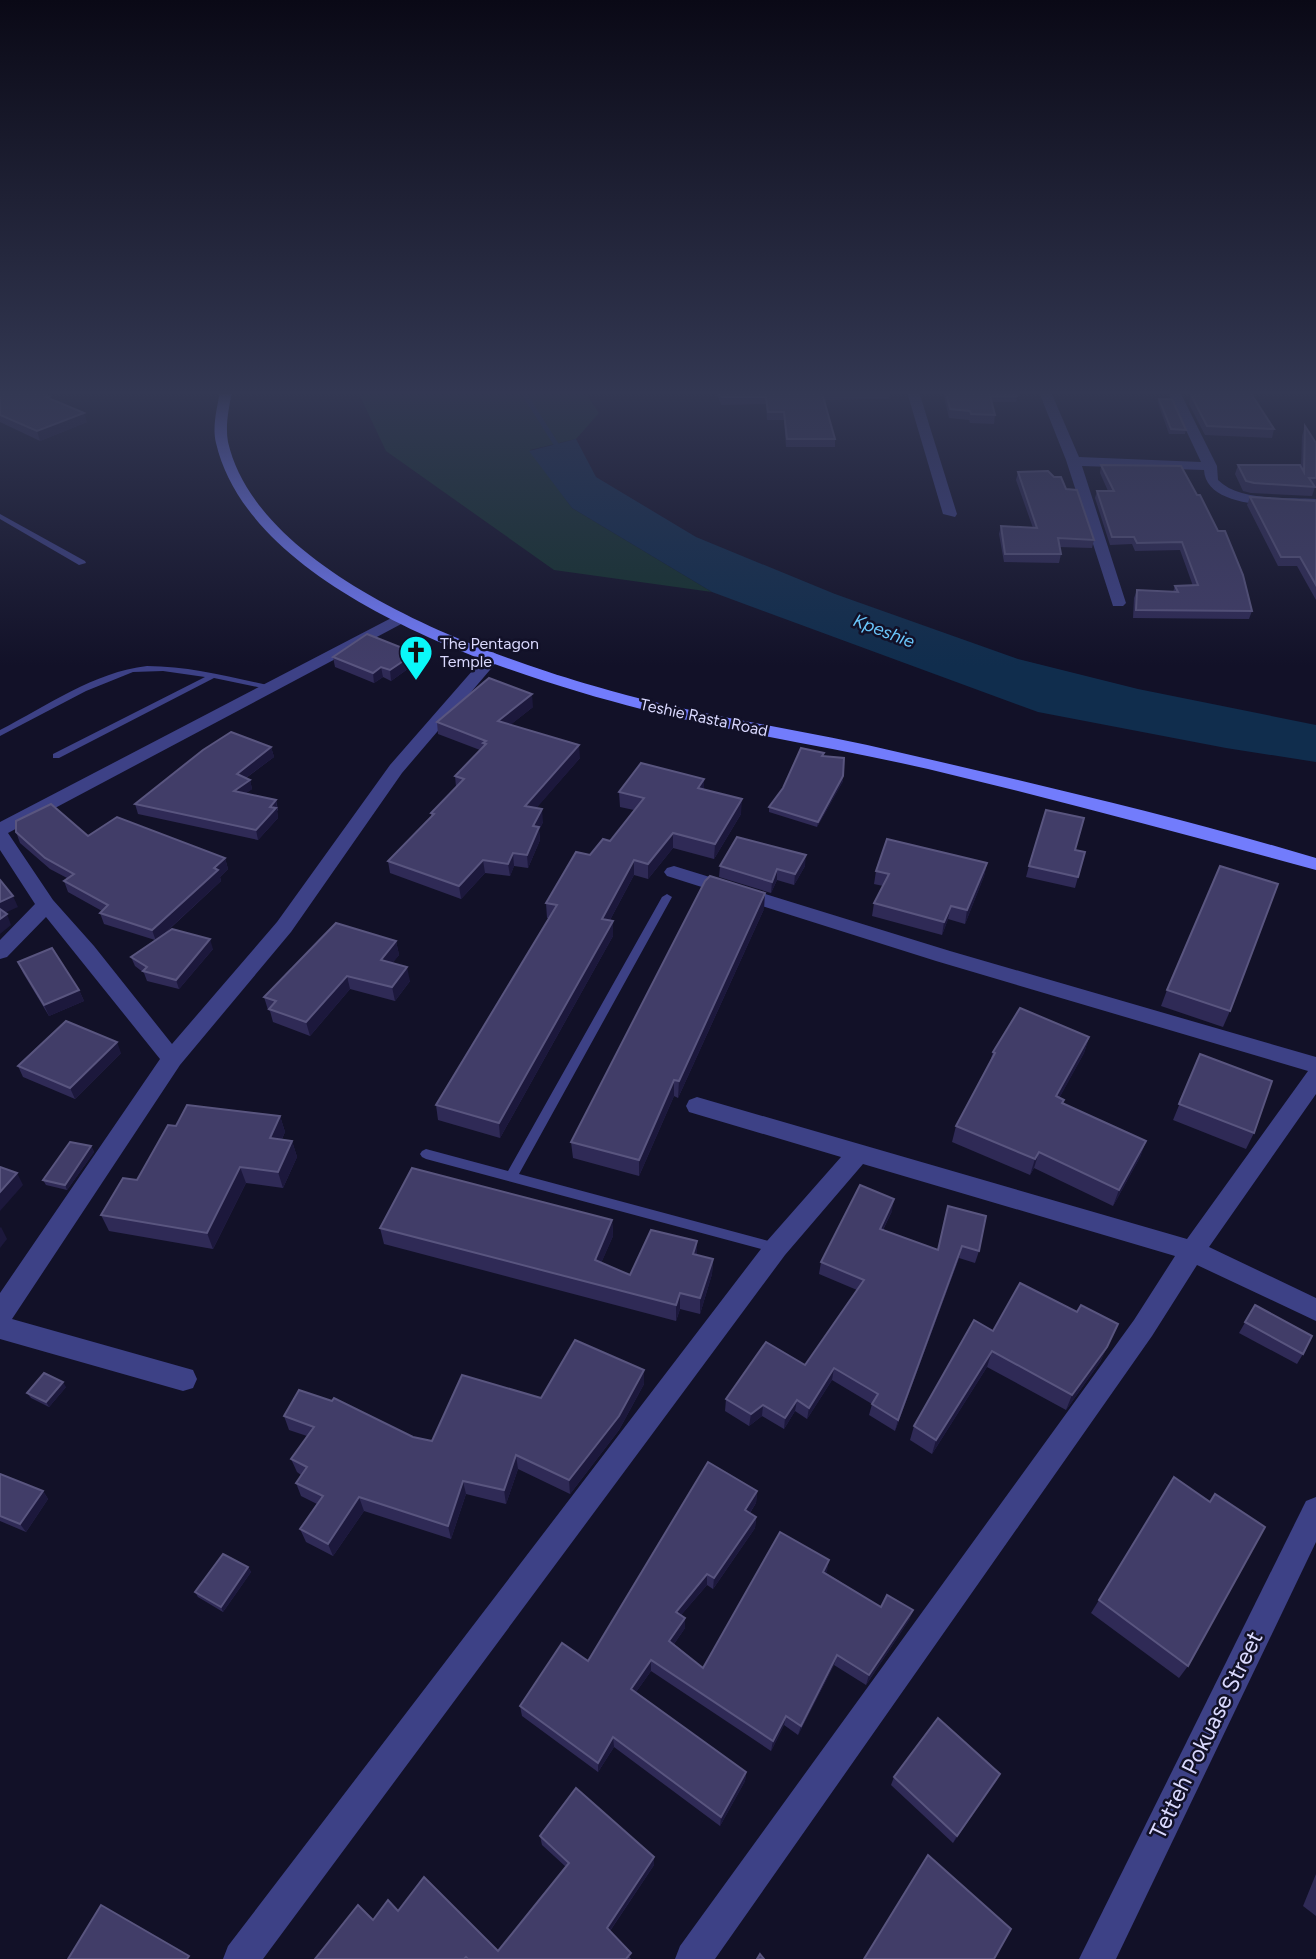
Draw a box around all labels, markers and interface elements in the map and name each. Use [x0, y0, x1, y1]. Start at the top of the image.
water label: Kpeshie [850, 609, 918, 653]
church icon: The Pentagon Temple [397, 633, 435, 682]
place label: The Pentagon Temple [440, 634, 539, 671]
street label: Teshie Rasta Road [638, 695, 769, 740]
street label: Tetteh Pokuase Street [1143, 1627, 1269, 1843]

